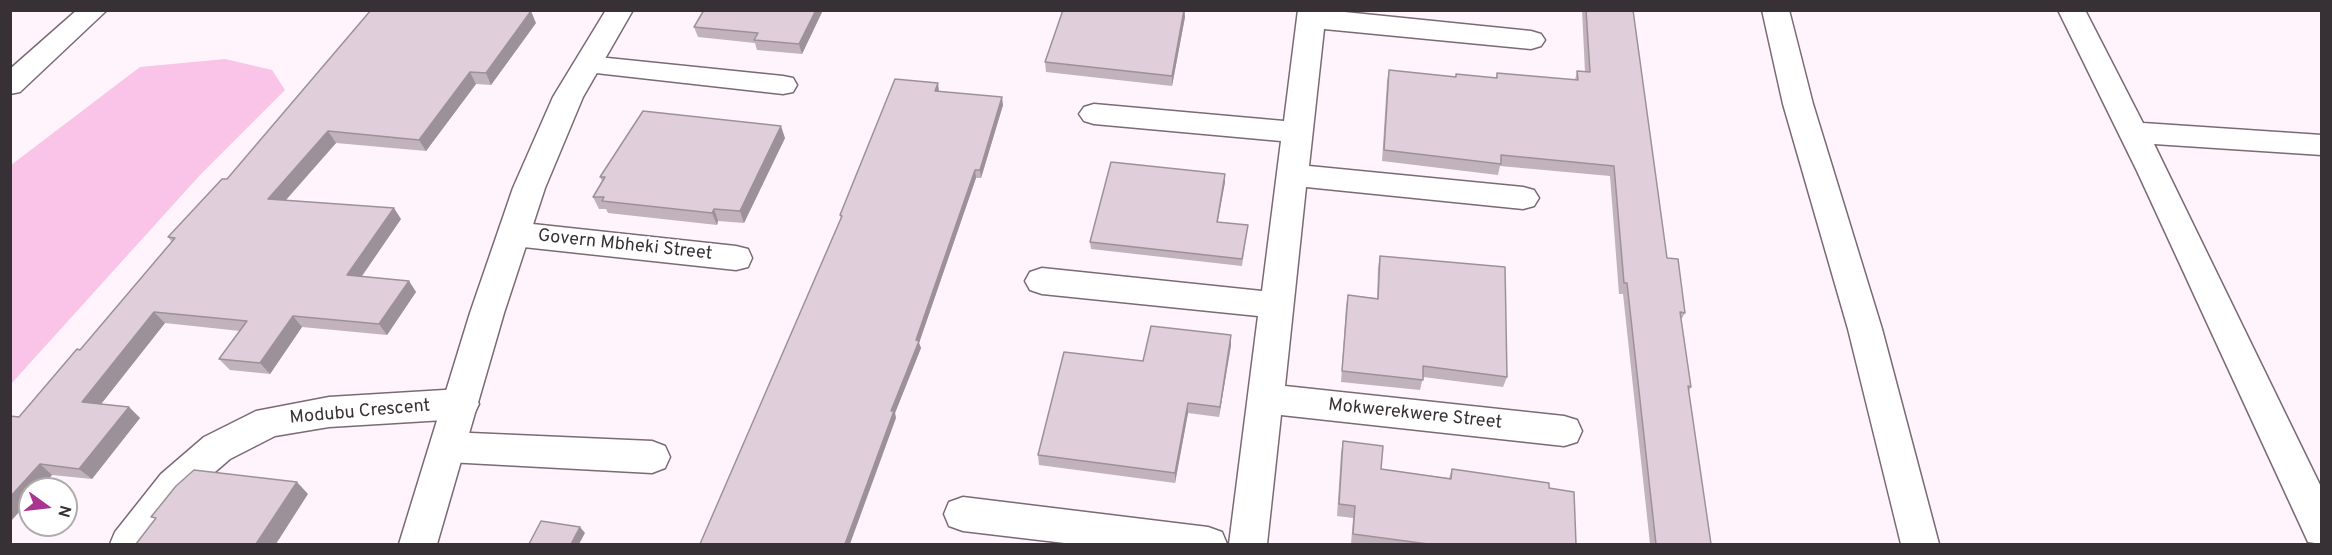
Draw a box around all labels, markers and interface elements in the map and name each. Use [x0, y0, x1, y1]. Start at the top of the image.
street label: Govern Mbheki Street [537, 226, 713, 266]
street label: Mokwerekwere Street [1327, 395, 1503, 435]
street label: Modubu Crescent [289, 396, 431, 430]
north arrow [18, 477, 78, 537]
text: N [52, 503, 75, 519]

